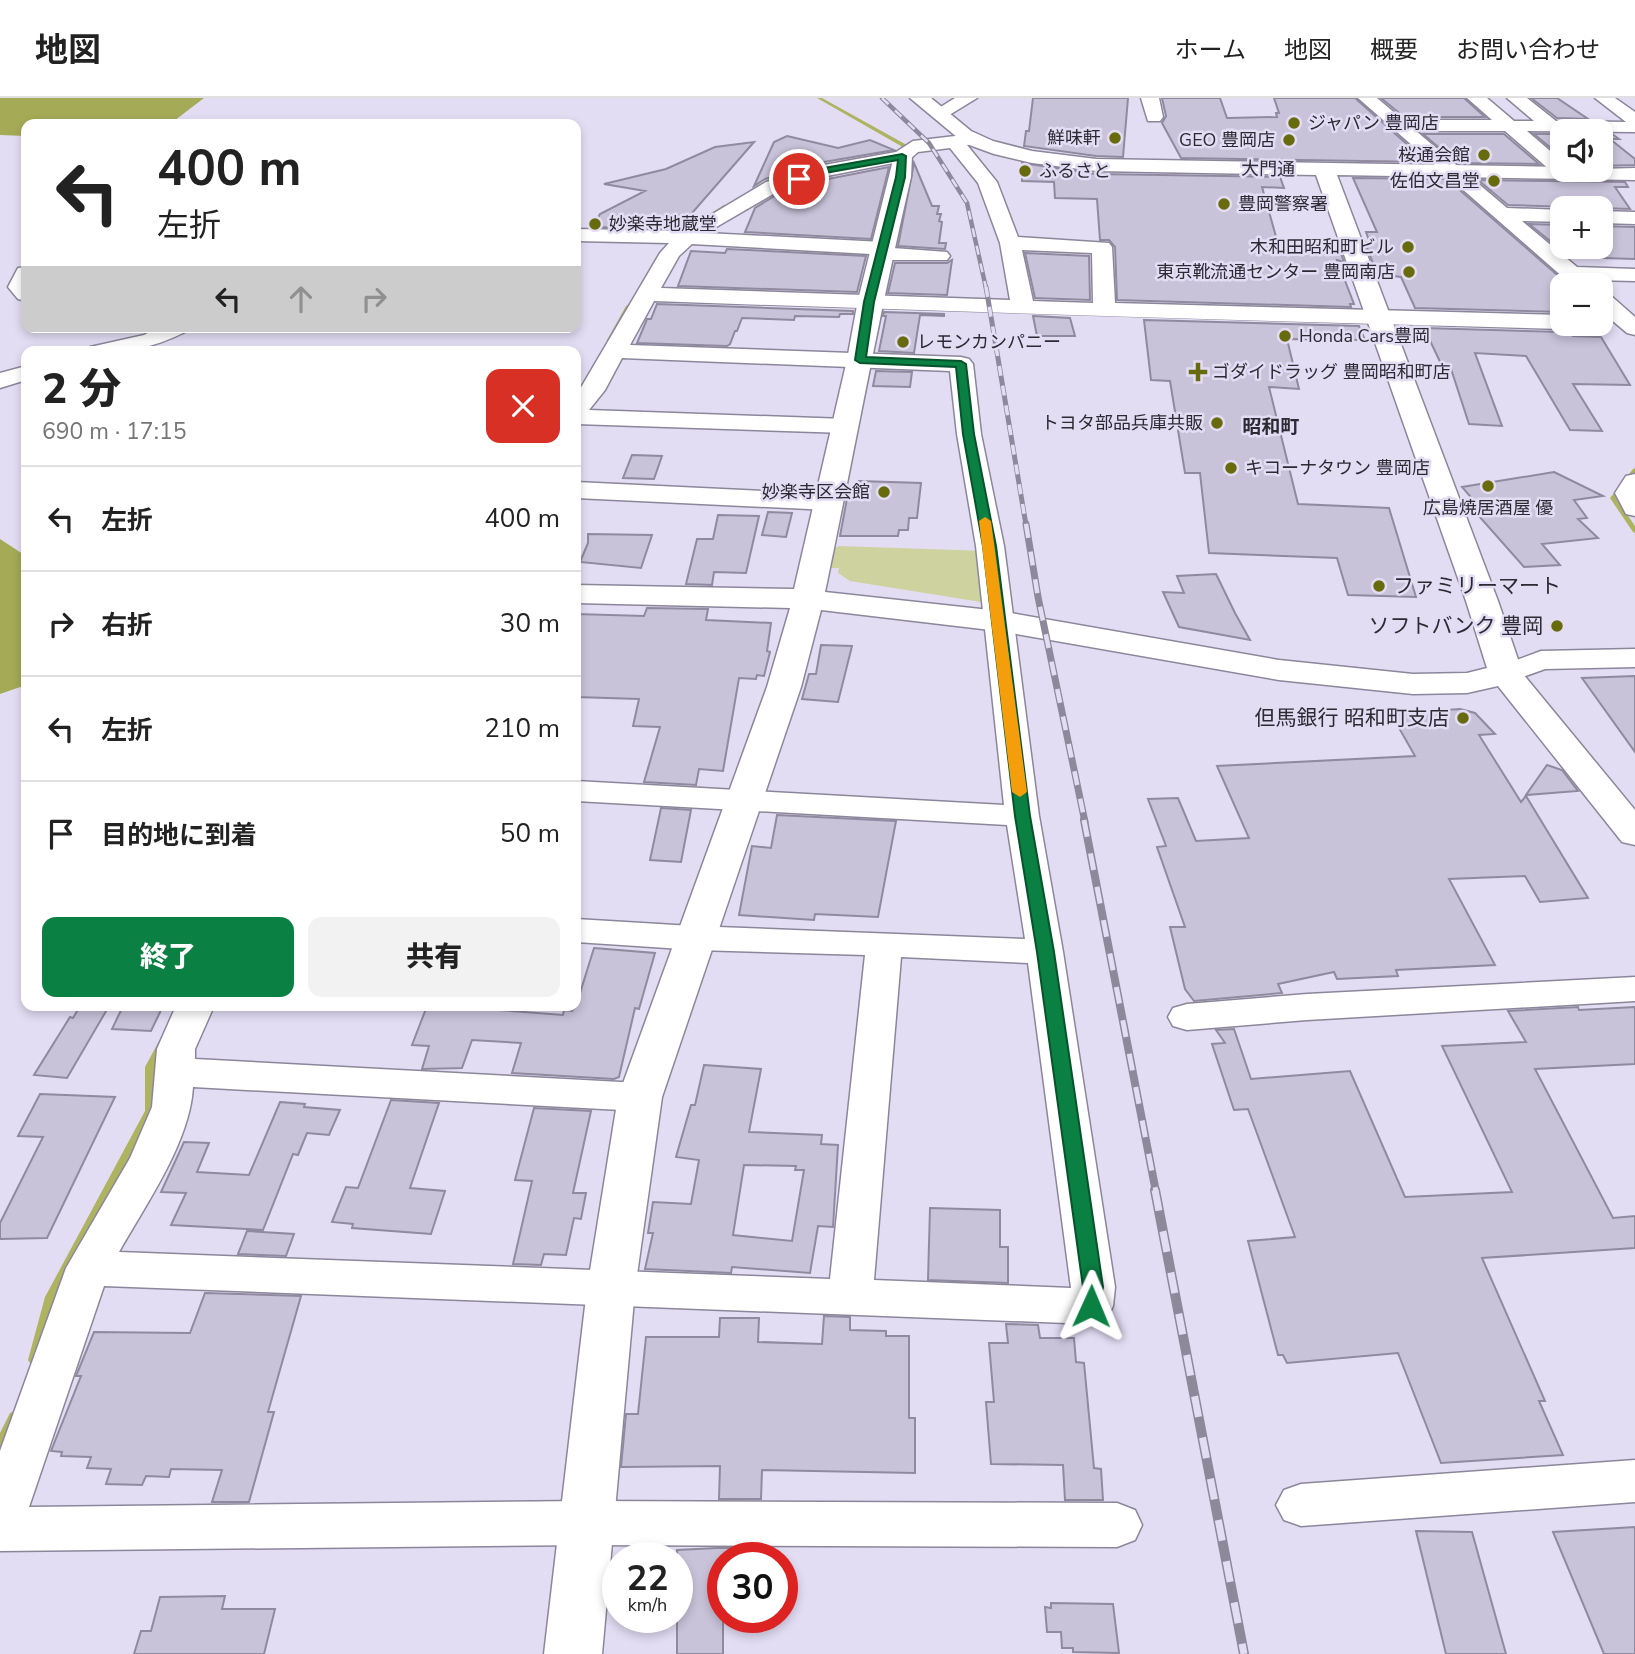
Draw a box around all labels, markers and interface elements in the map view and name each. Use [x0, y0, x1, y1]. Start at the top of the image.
text: 地図 [35, 28, 101, 73]
text: ホーム [1175, 34, 1246, 66]
text: 地図 [1284, 34, 1332, 66]
text: 概要 [1370, 34, 1418, 66]
text: お問い合わせ [1456, 34, 1600, 66]
place label: ジャパン 豊岡店 [1308, 111, 1439, 135]
marker: ジャパン 豊岡店 [1286, 115, 1302, 131]
map controls [1550, 119, 1613, 336]
button: sound [1550, 119, 1613, 182]
place label: 鮮味軒 [1047, 126, 1101, 150]
place label: GEO 豊岡店 [1179, 128, 1275, 152]
marker: 鮮味軒 [1107, 130, 1123, 146]
marker: GEO 豊岡店 [1281, 132, 1297, 148]
text: 400 m [157, 135, 301, 202]
place label: 桜通会館 [1398, 143, 1470, 167]
icon: left [42, 147, 133, 238]
marker: 桜通会館 [1476, 147, 1492, 163]
pin [769, 149, 829, 209]
street label: 大門通 [1241, 157, 1295, 181]
place label: ふるさと [1039, 159, 1111, 183]
icon: arrive [780, 160, 818, 198]
marker: ふるさと [1017, 163, 1033, 179]
place label: 佐伯文昌堂 [1390, 169, 1480, 193]
marker: 佐伯文昌堂 [1486, 173, 1502, 189]
place label: 豊岡警察署 [1238, 192, 1328, 216]
marker: 豊岡警察署 [1216, 196, 1232, 212]
button: + [1550, 196, 1613, 259]
text: 左折 [157, 204, 221, 247]
place label: 妙楽寺地蔵堂 [609, 212, 717, 236]
marker: 妙楽寺地蔵堂 [587, 216, 603, 232]
place label: 木和田昭和町ビル [1250, 235, 1394, 259]
marker: 木和田昭和町ビル [1400, 239, 1416, 255]
place label: 東京靴流通センター 豊岡南店 [1156, 260, 1395, 284]
marker: 東京靴流通センター 豊岡南店 [1401, 264, 1417, 280]
button: − [1550, 273, 1613, 336]
icon: left [209, 280, 247, 318]
icon: ahead [282, 280, 320, 318]
icon: right [355, 280, 393, 318]
place label: Honda Cars豊岡 [1299, 324, 1430, 348]
marker: Honda Cars豊岡 [1277, 328, 1293, 344]
place label: レモンカンパニー [917, 330, 1061, 354]
marker: レモンカンパニー [895, 334, 911, 350]
place label: ゴダイドラッグ 豊岡昭和町店 [1212, 360, 1451, 384]
text: 2 分 [42, 361, 121, 418]
marker: ゴダイドラッグ 豊岡昭和町店 [1190, 364, 1206, 380]
button: close [486, 369, 560, 443]
place label: トヨタ部品兵庫共販 [1041, 411, 1203, 435]
district label: 昭和町 [1242, 414, 1300, 440]
marker: トヨタ部品兵庫共販 [1209, 415, 1225, 431]
text: 690 m · 17:15 [42, 416, 187, 447]
place label: キコーナタウン 豊岡店 [1245, 456, 1430, 480]
marker: キコーナタウン 豊岡店 [1223, 460, 1239, 476]
marker: 広島焼居酒屋 優 [1480, 478, 1496, 494]
place label: 妙楽寺区会館 [762, 480, 870, 504]
marker: 妙楽寺区会館 [876, 484, 892, 500]
place label: 広島焼居酒屋 優 [1423, 496, 1553, 520]
icon: left [42, 500, 80, 538]
text: 400 m [484, 501, 560, 536]
text: 左折 [101, 503, 153, 538]
place label: ファミリーマート [1393, 572, 1561, 600]
marker: ファミリーマート [1371, 578, 1387, 594]
icon: right [42, 605, 80, 643]
text: 30 m [500, 606, 560, 641]
text: 右折 [101, 608, 153, 643]
place label: ソフトバンク 豊岡 [1369, 612, 1543, 640]
marker: ソフトバンク 豊岡 [1549, 618, 1565, 634]
place label: 但馬銀行 昭和町支店 [1255, 704, 1449, 732]
icon: left [42, 710, 80, 748]
marker: 但馬銀行 昭和町支店 [1455, 710, 1471, 726]
text: 210 m [484, 711, 560, 746]
text: 左折 [101, 713, 153, 748]
icon: arrive [42, 815, 80, 853]
text: 50 m [500, 816, 560, 851]
text: 目的地に到着 [101, 818, 257, 853]
button: 終了 [42, 917, 294, 997]
button: 共有 [308, 917, 560, 997]
position arrow [1054, 1269, 1128, 1343]
speed limit sign: 30 [707, 1542, 798, 1633]
text: 22 [626, 1555, 669, 1602]
text: km/h [628, 1593, 667, 1617]

